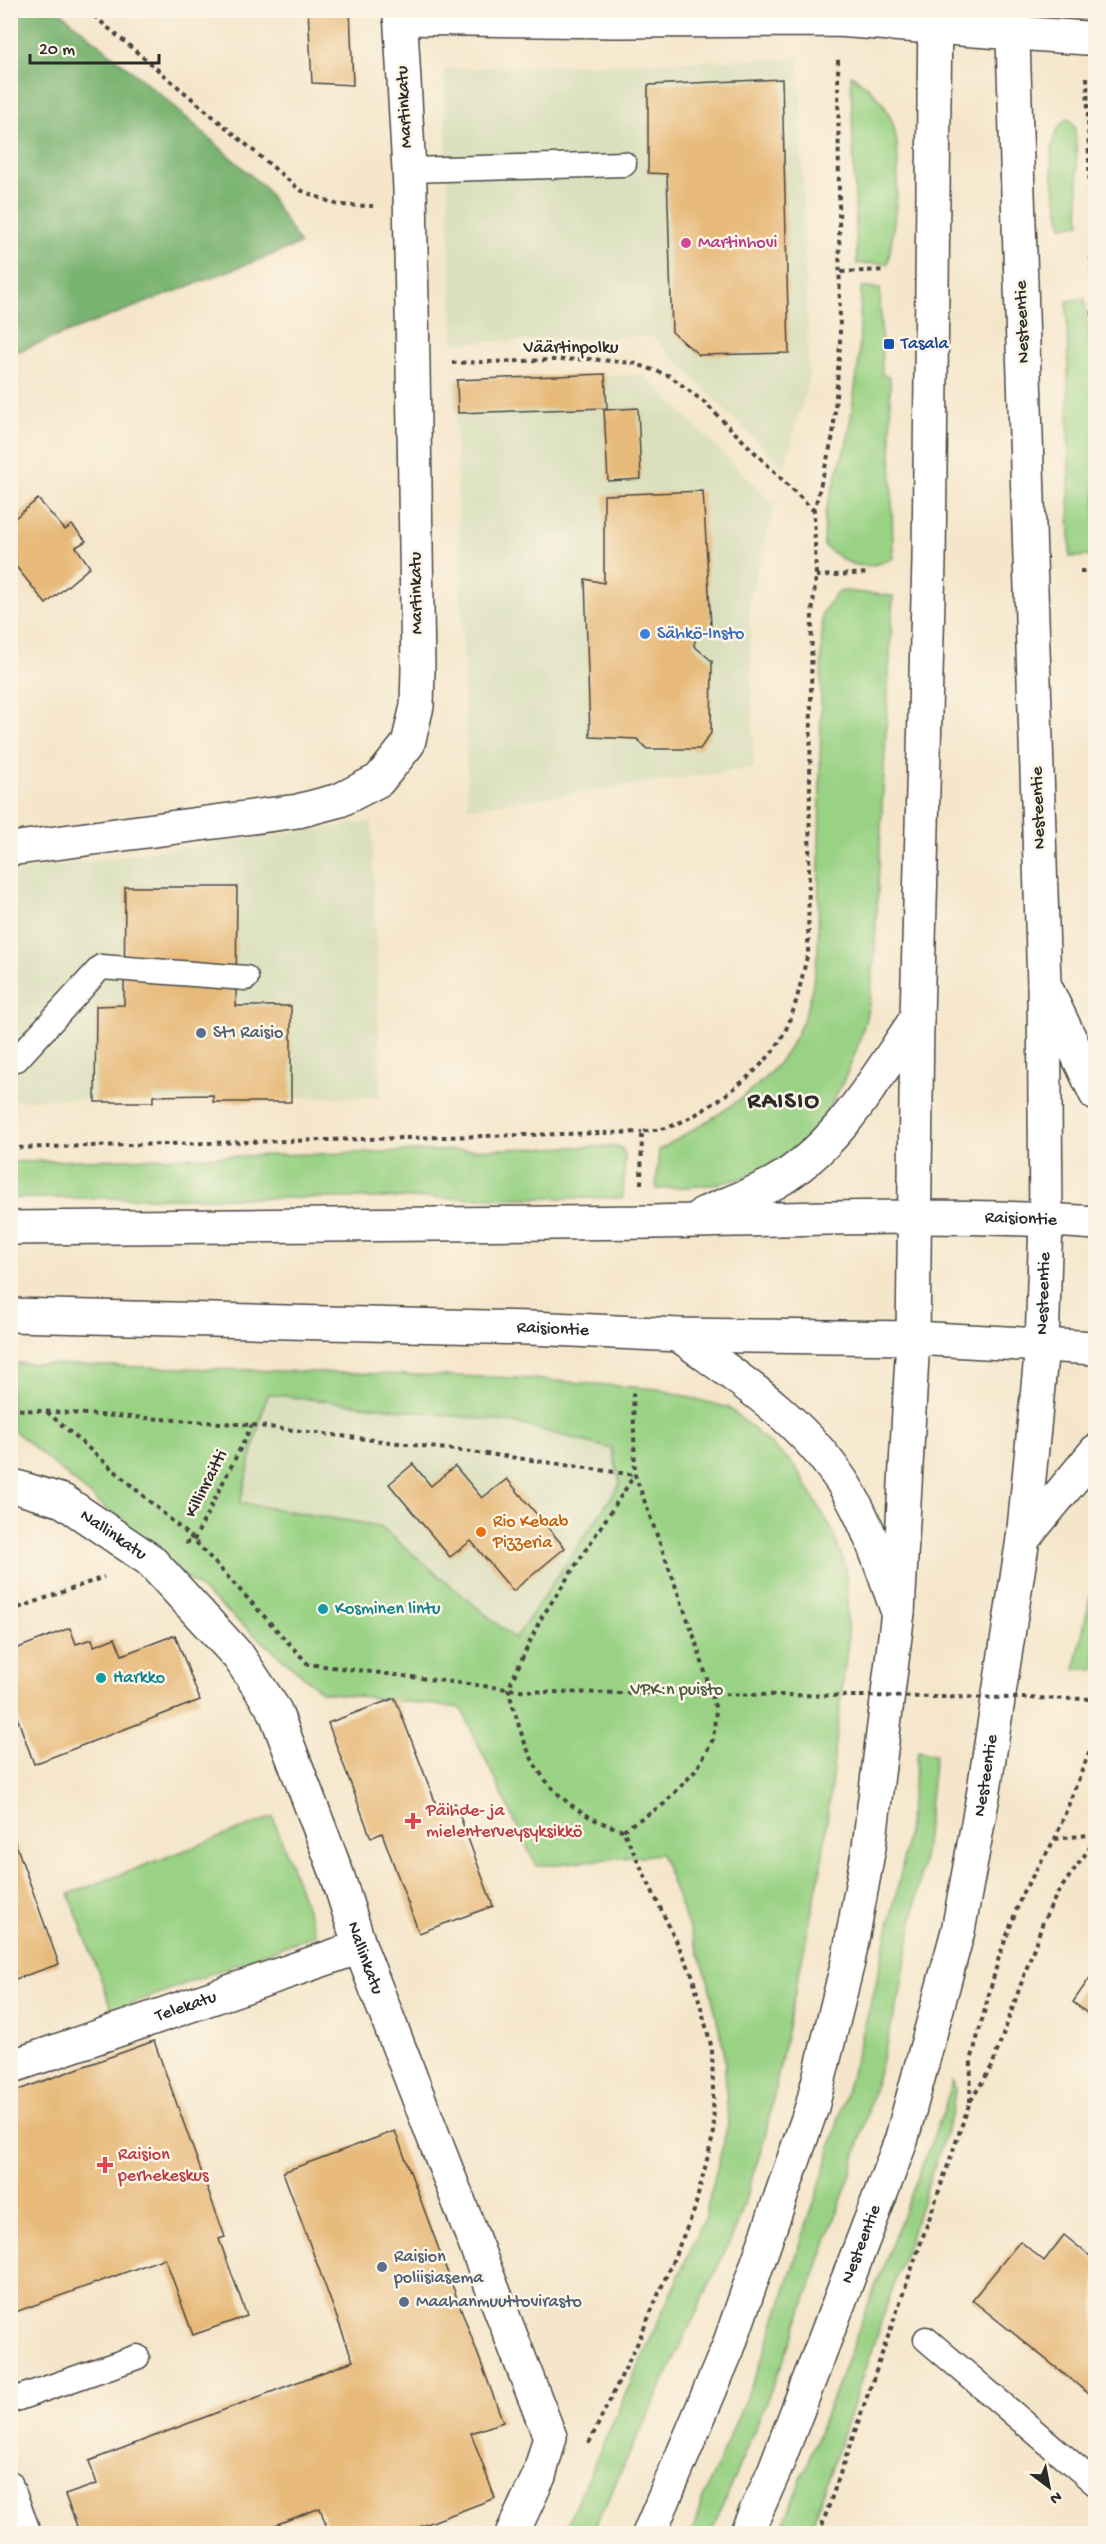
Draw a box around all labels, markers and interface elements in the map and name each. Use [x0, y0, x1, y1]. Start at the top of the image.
scale bar [30, 27, 159, 65]
text: 20 m [39, 40, 75, 61]
street label: Martinkatu [392, 65, 418, 149]
place label: Martinhovi [698, 233, 778, 254]
marker: Martinhovi [679, 236, 693, 250]
street label: Nesteentie [1011, 280, 1035, 364]
place label: Tasala [900, 334, 950, 355]
marker: Tasala [882, 337, 896, 351]
street label: Väärtinpolku [523, 338, 619, 359]
street label: Martinkatu [406, 551, 428, 634]
place label: Sähkö-Insto [657, 624, 744, 645]
marker: Sähkö-Insto [638, 627, 652, 641]
street label: Nesteentie [1027, 766, 1051, 850]
place label: St1 Raisio [213, 1023, 283, 1044]
marker: St1 Raisio [194, 1026, 208, 1040]
district label: RAISIO [747, 1088, 820, 1117]
street label: Raisiontie [984, 1207, 1058, 1231]
street label: Nesteentie [1032, 1251, 1055, 1335]
street label: Raisiontie [516, 1317, 590, 1341]
street label: Killinraitti [181, 1447, 233, 1521]
street label: Nallinkatu [76, 1505, 151, 1565]
place label: Rio Kebab Pizzeria [492, 1512, 569, 1554]
marker: Rio Kebab Pizzeria [474, 1525, 488, 1539]
place label: Kosminen lintu [335, 1599, 441, 1620]
marker: Kosminen lintu [316, 1602, 330, 1616]
place label: Harkko [113, 1668, 165, 1689]
marker: Harkko [94, 1671, 108, 1685]
park label: VPK:n puisto [630, 1680, 723, 1701]
street label: Nesteentie [969, 1732, 1003, 1818]
place label: Päihde- ja mielenterveysyksikkö [425, 1801, 582, 1843]
marker: Päihde- ja mielenterveysyksikkö [404, 1812, 422, 1830]
street label: Nallinkatu [342, 1919, 388, 1998]
street label: Telekatu [152, 1986, 220, 2027]
place label: Raision perhekeskus [117, 2145, 210, 2187]
marker: Raision perhekeskus [96, 2156, 114, 2174]
street label: Nesteentie [837, 2201, 886, 2287]
place label: Raision poliisiasema [393, 2247, 484, 2289]
marker: Raision poliisiasema [375, 2260, 389, 2274]
place label: Maahanmuuttovirasto [416, 2292, 582, 2313]
marker: Maahanmuuttovirasto [397, 2295, 411, 2309]
north arrow [1019, 2457, 1079, 2517]
text: N [1045, 2486, 1065, 2508]

